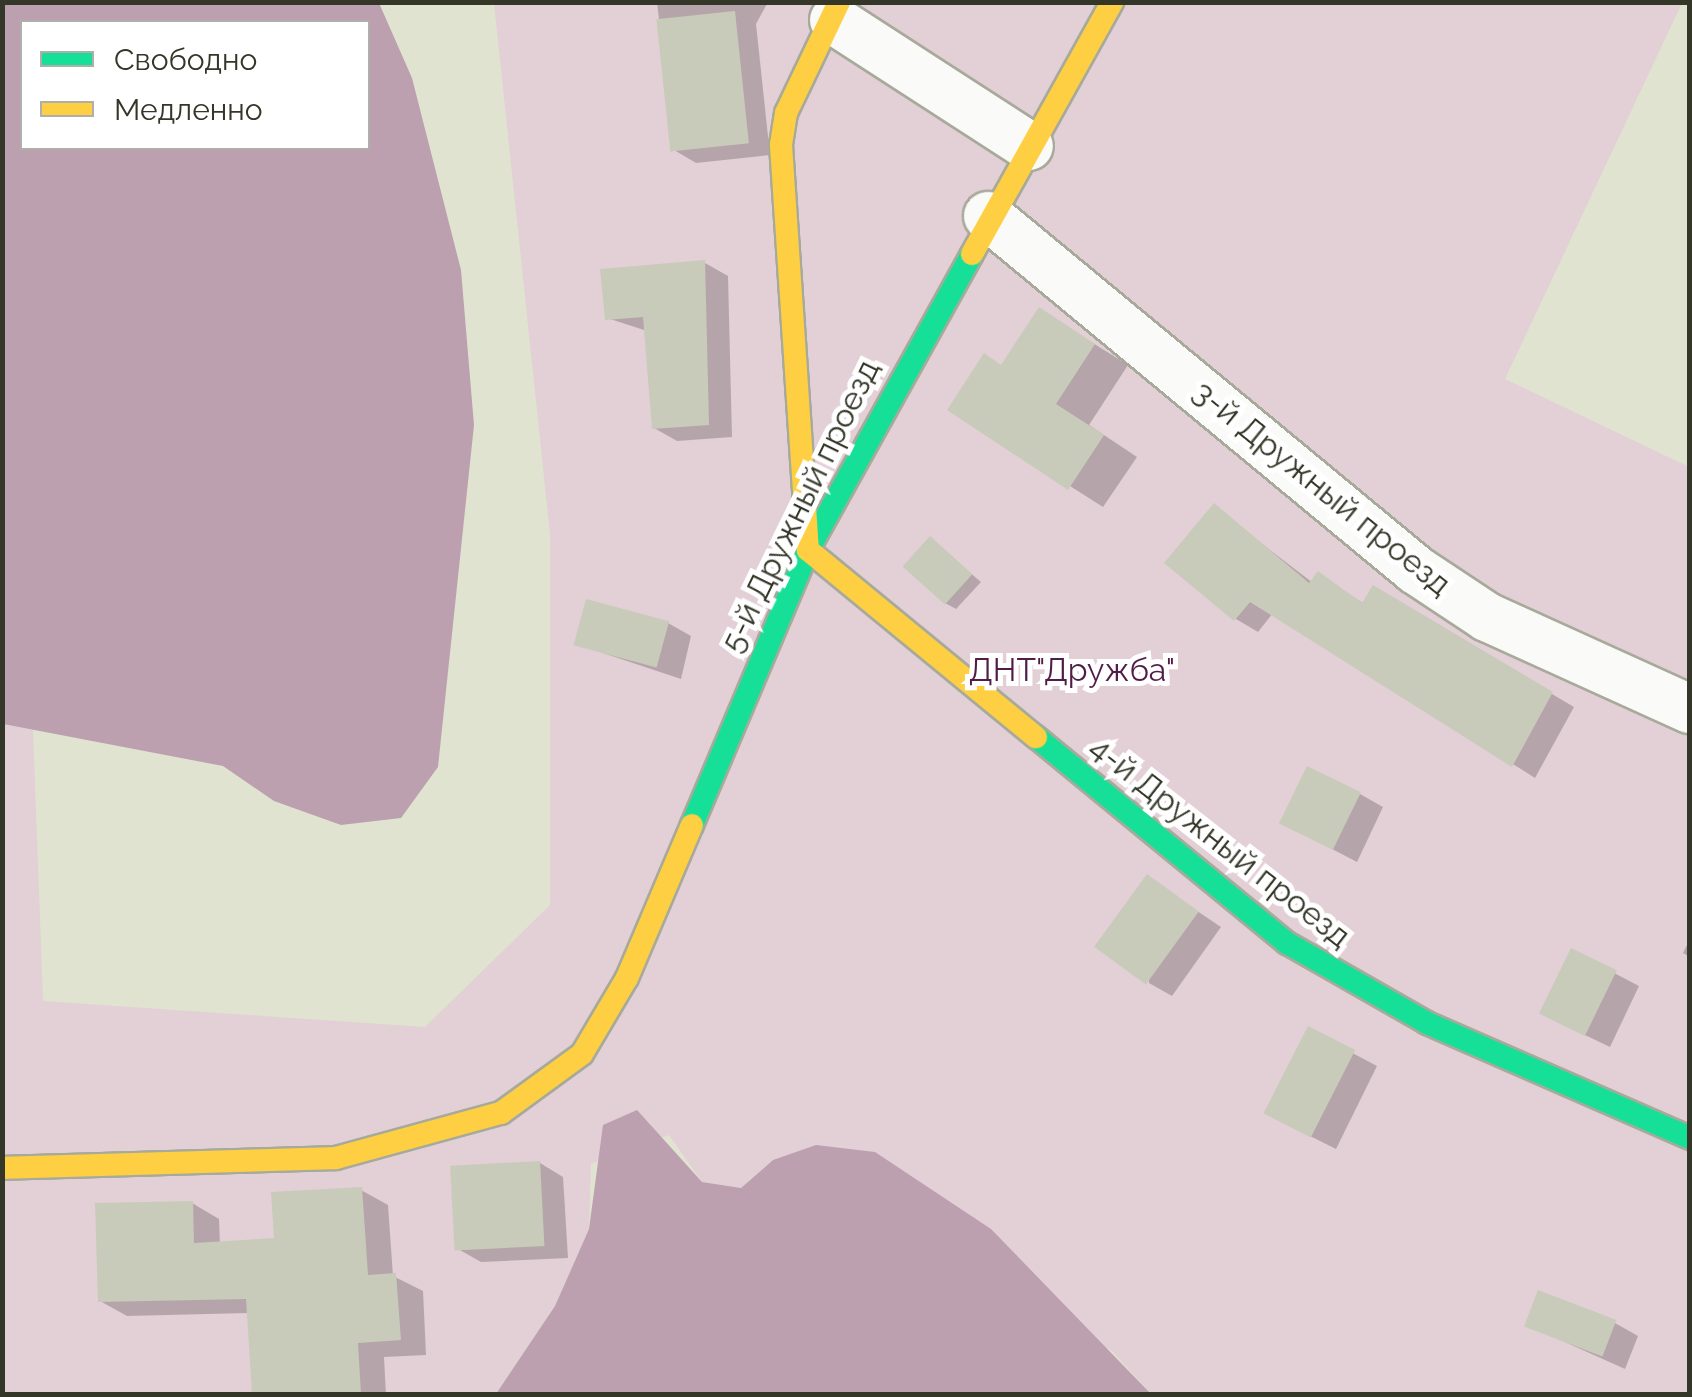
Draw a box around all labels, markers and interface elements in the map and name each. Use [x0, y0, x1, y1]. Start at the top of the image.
legend [20, 20, 370, 150]
text: Свободно [114, 42, 257, 77]
text: Медленно [114, 92, 263, 127]
street label: 5-й Дружный проезд [713, 354, 887, 658]
street label: 3-й Дружный проезд [1186, 372, 1458, 604]
park label: ДНТ"Дружба" [969, 651, 1175, 689]
street label: 4-й Дружный проезд [1082, 728, 1358, 956]

